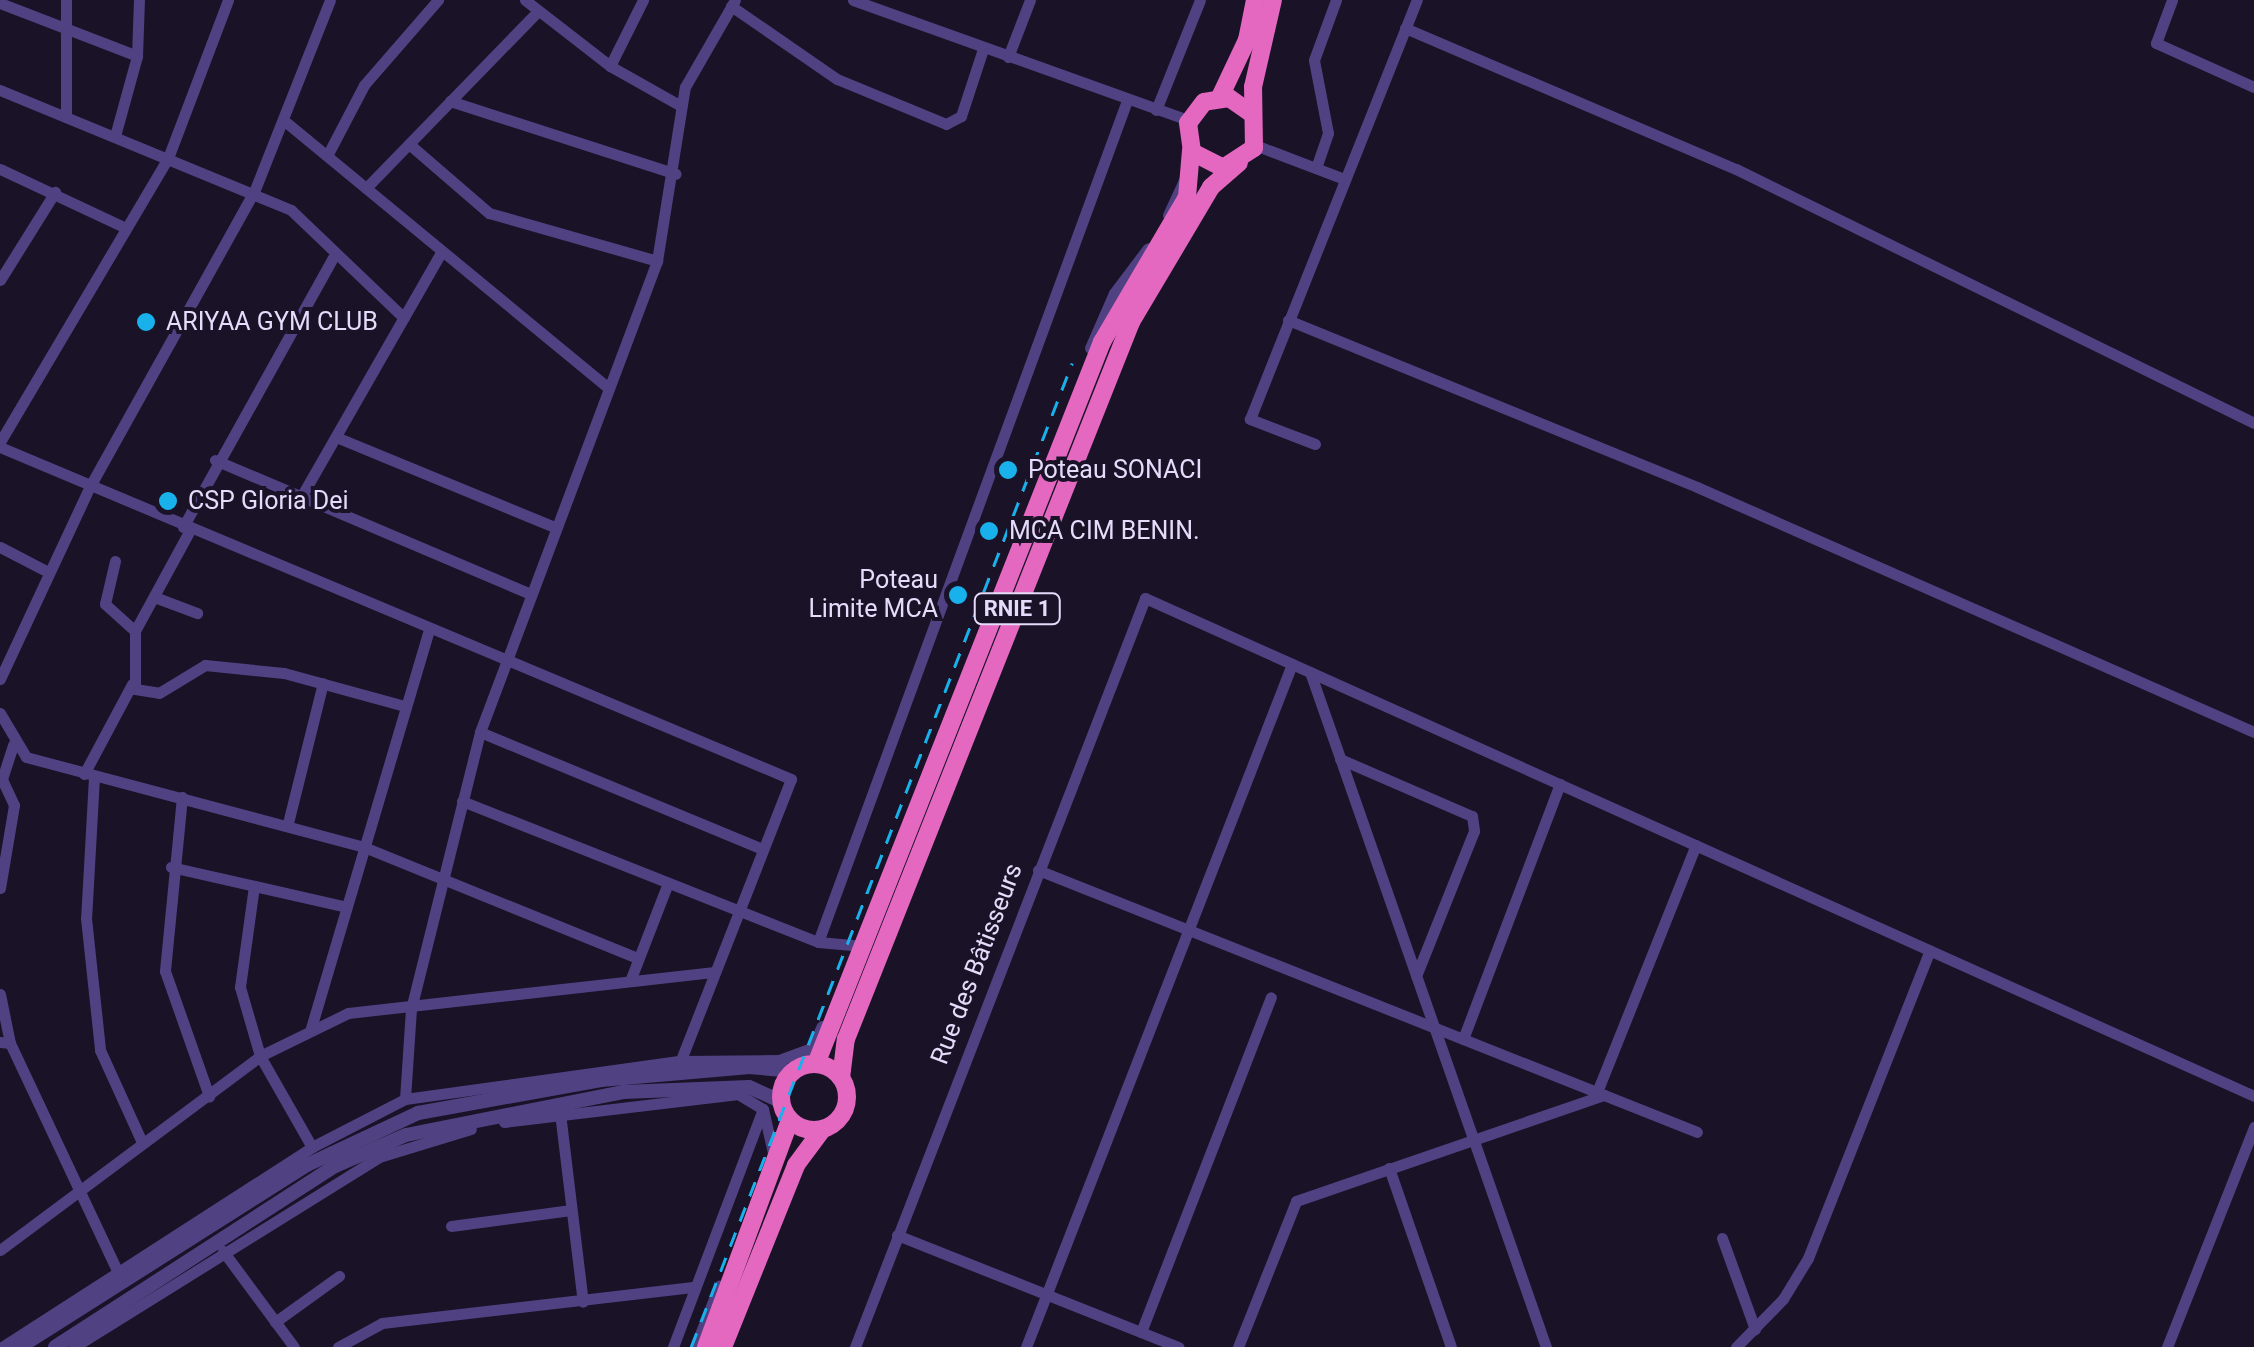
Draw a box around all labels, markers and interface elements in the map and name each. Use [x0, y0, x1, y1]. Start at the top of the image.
place label: ARIYAA GYM CLUB [166, 307, 378, 337]
marker: ARIYAA GYM CLUB [135, 311, 157, 333]
place label: Poteau SONACI [1028, 455, 1202, 485]
marker: Poteau SONACI [997, 459, 1019, 481]
place label: CSP Gloria Dei [188, 486, 349, 516]
marker: CSP Gloria Dei [157, 490, 179, 512]
place label: MCA CIM BENIN. [1009, 516, 1200, 546]
marker: MCA CIM BENIN. [978, 520, 1000, 542]
place label: Poteau Limite MCA [808, 566, 938, 625]
marker: Poteau Limite MCA [947, 584, 969, 606]
road number: RNIE 1 [972, 592, 1062, 626]
street label: Rue des Bâtisseurs [925, 859, 1029, 1069]

